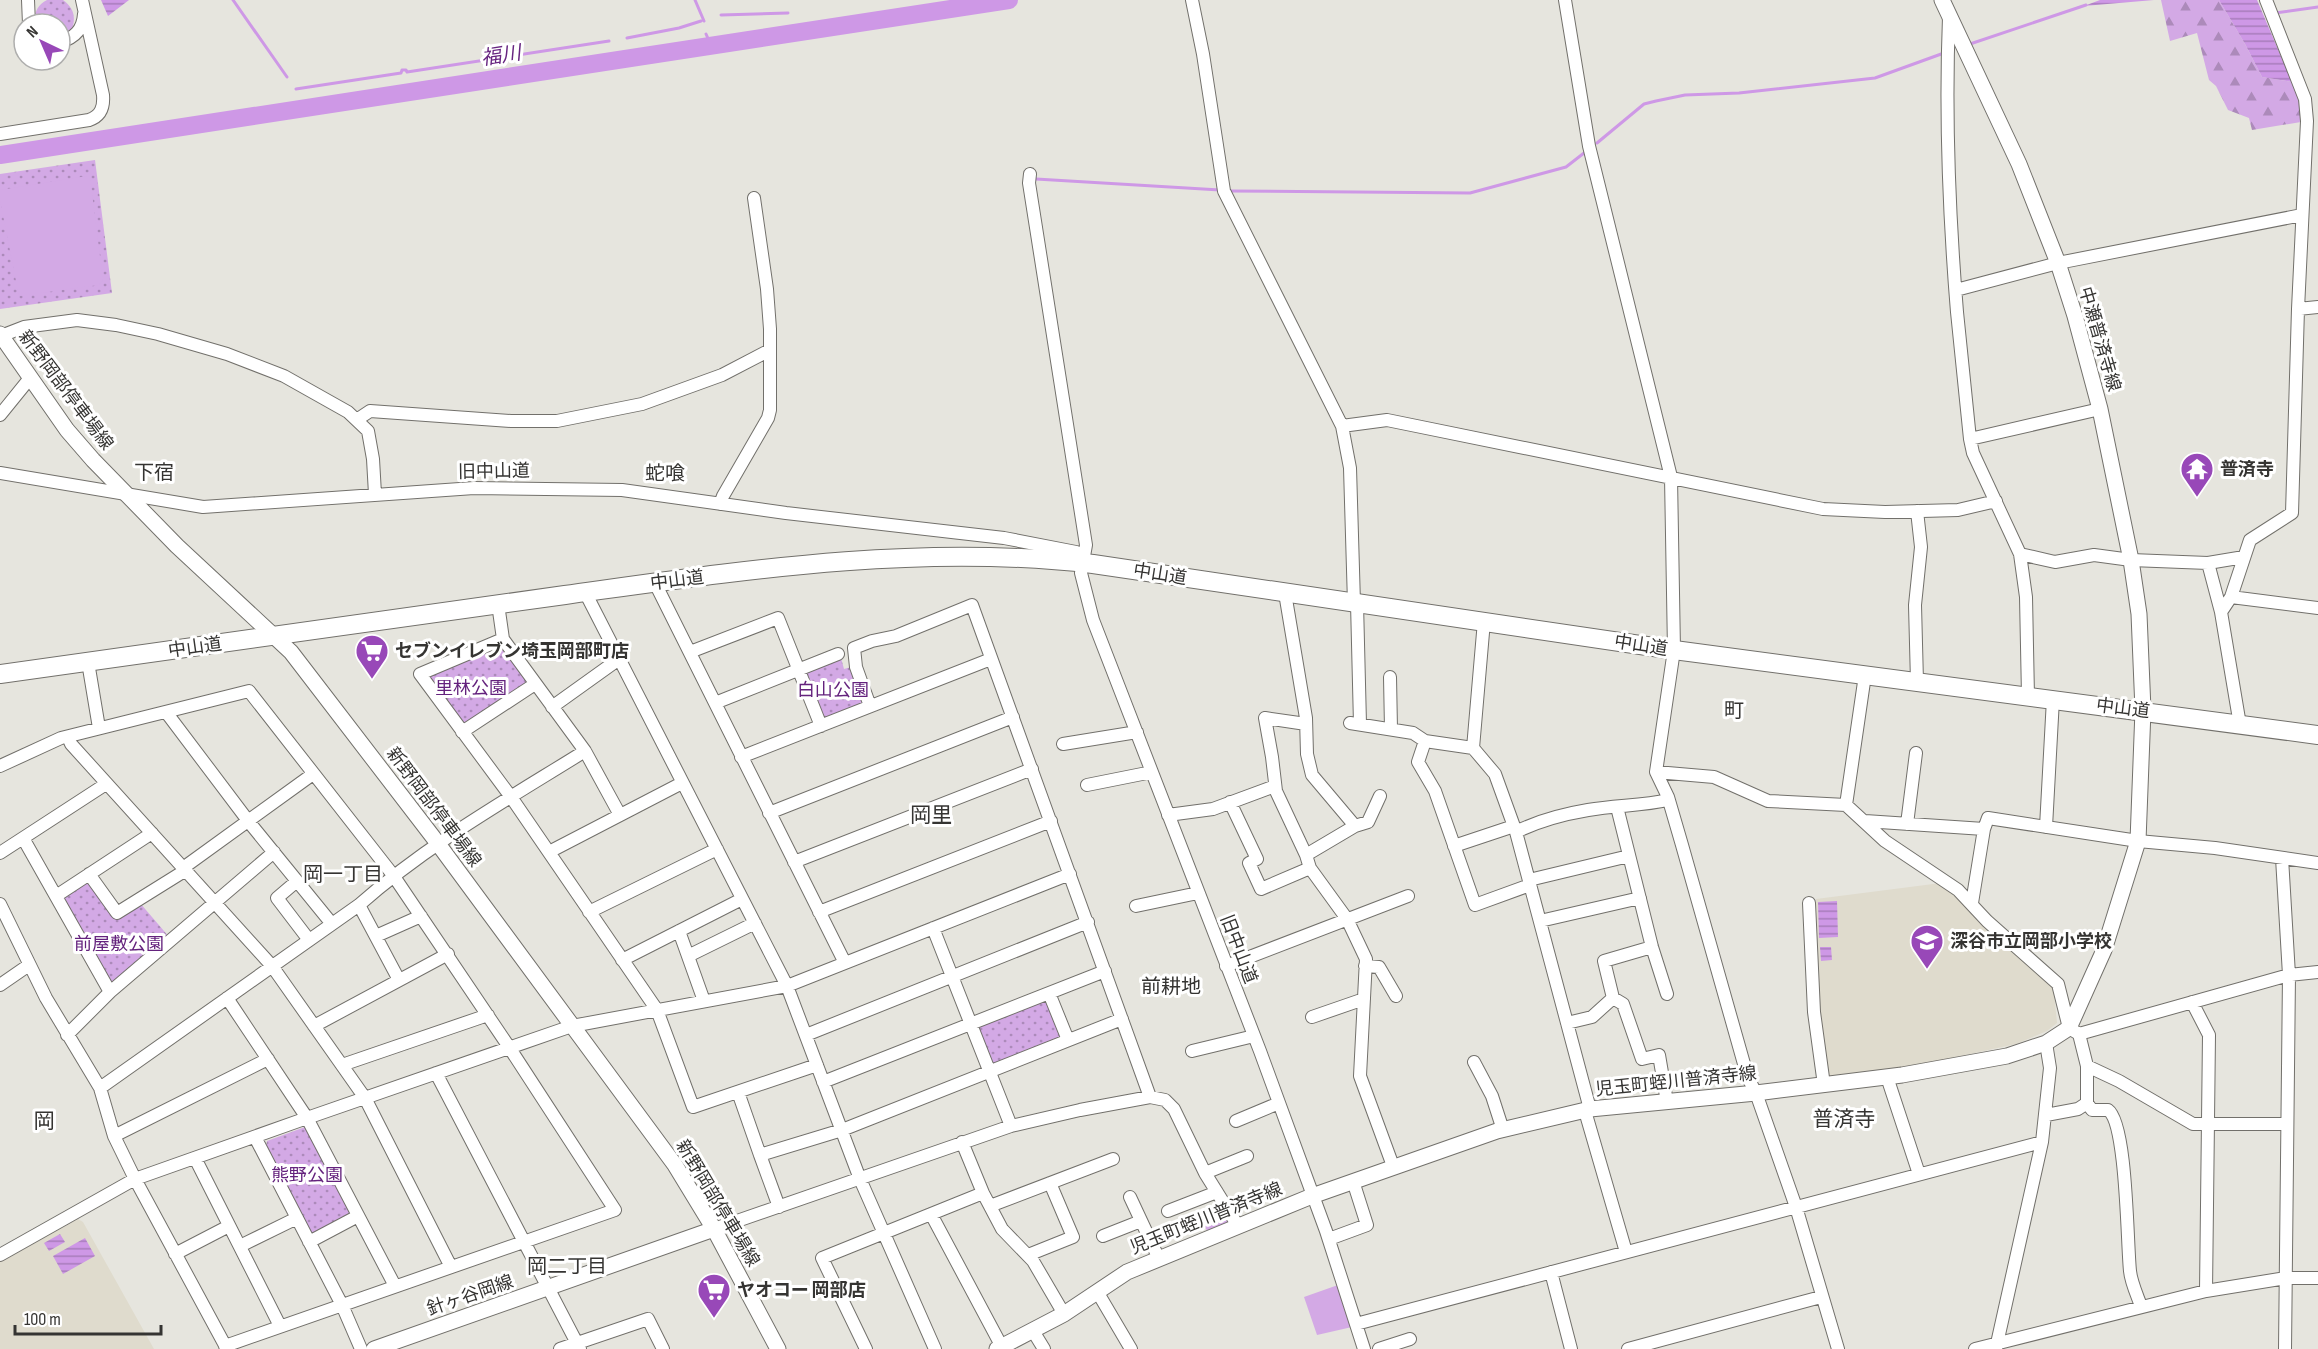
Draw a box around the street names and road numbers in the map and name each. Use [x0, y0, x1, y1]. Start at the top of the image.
street label: 中瀬普済寺線 [2075, 284, 2124, 394]
street label: 新野岡部停車場線 [14, 326, 117, 454]
street label: 旧中山道 [458, 460, 530, 483]
street label: 中山道 [1132, 560, 1188, 589]
street label: 中山道 [649, 567, 705, 594]
street label: 中山道 [1613, 631, 1669, 660]
street label: 中山道 [167, 633, 223, 662]
street label: 中山道 [2095, 695, 2151, 722]
street label: 新野岡部停車場線 [382, 743, 485, 871]
street label: 旧中山道 [1216, 912, 1261, 987]
street label: 児玉町蛭川普済寺線 [1594, 1063, 1758, 1100]
street label: 新野岡部停車場線 [671, 1136, 764, 1270]
street label: 児玉町蛭川普済寺線 [1127, 1178, 1285, 1259]
street label: 針ヶ谷岡線 [424, 1271, 516, 1320]

